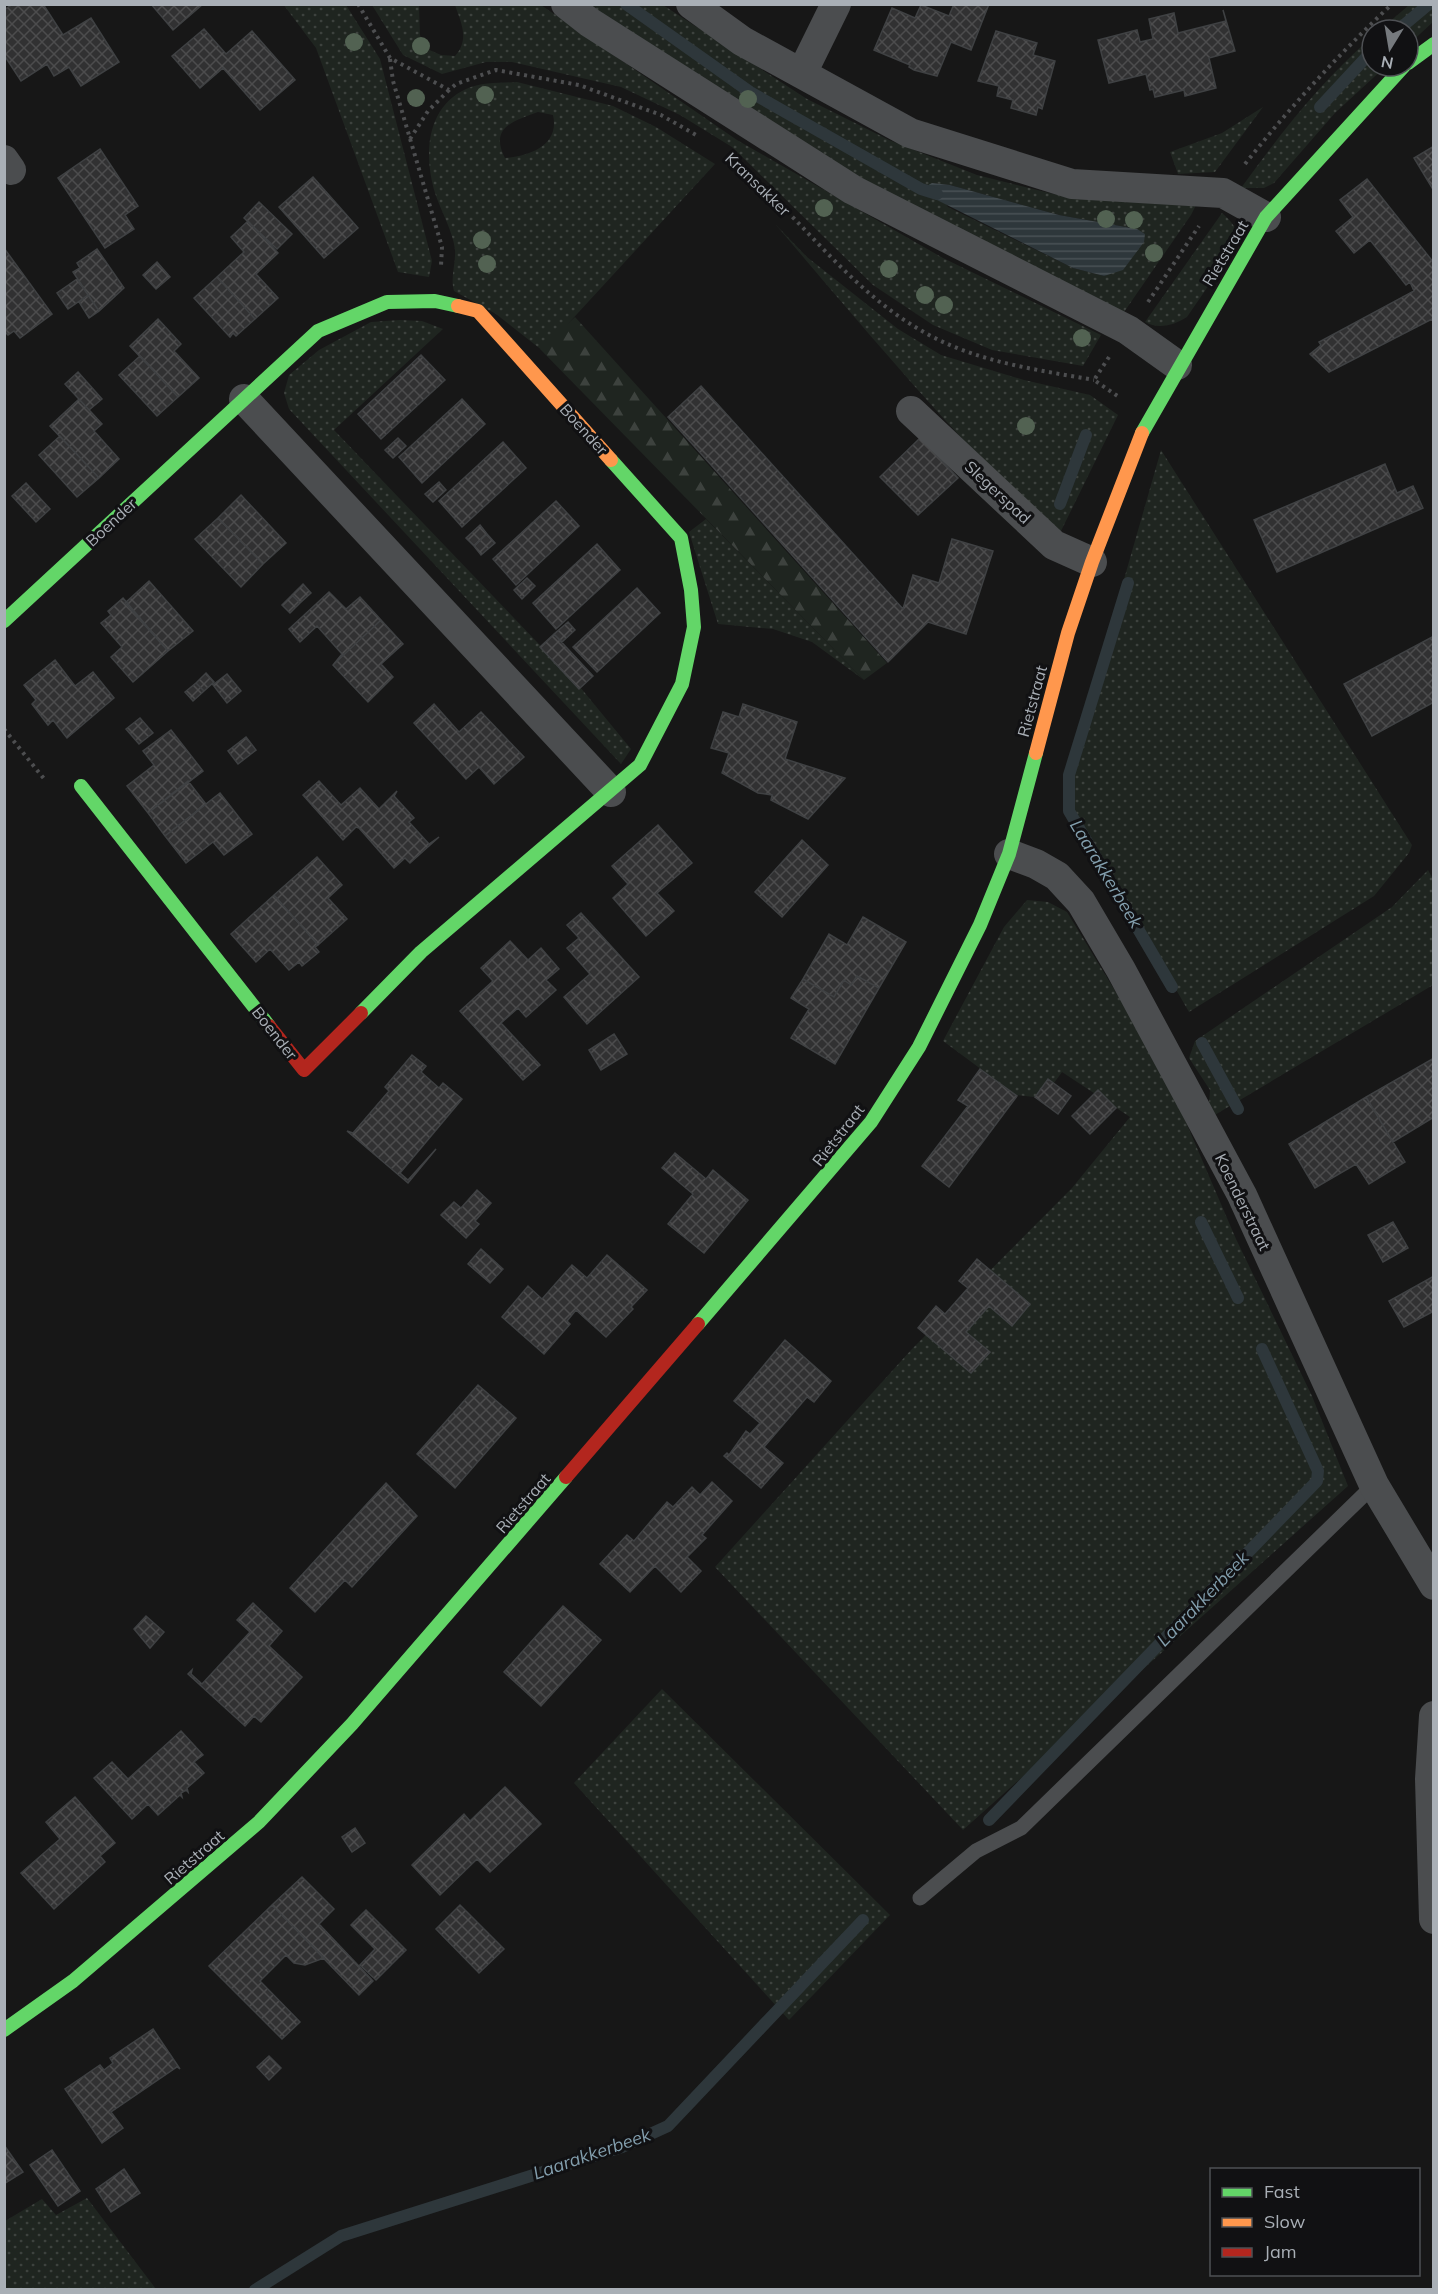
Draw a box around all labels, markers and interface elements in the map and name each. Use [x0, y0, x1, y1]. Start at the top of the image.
north arrow [1360, 18, 1420, 78]
text: N [1379, 52, 1395, 74]
street label: Kransakker [721, 148, 795, 220]
street label: Rietstraat [1198, 216, 1253, 290]
street label: Boender [556, 399, 612, 459]
street label: Slegerspad [961, 456, 1035, 528]
street label: Boender [81, 493, 141, 551]
street label: Rietstraat [1013, 663, 1051, 739]
water label: Laarakkerbeek [1065, 815, 1148, 933]
street label: Boender [248, 1002, 302, 1064]
street label: Rietstraat [808, 1100, 869, 1170]
street label: Koenderstraat [1211, 1150, 1275, 1254]
street label: Rietstraat [491, 1469, 555, 1537]
water label: Laarakkerbeek [1152, 1546, 1254, 1651]
street label: Rietstraat [160, 1825, 228, 1889]
water label: Laarakkerbeek [530, 2122, 654, 2184]
legend [1210, 2168, 1420, 2276]
text: Fast [1264, 2180, 1300, 2203]
text: Slow [1264, 2210, 1306, 2233]
text: Jam [1264, 2240, 1297, 2263]

